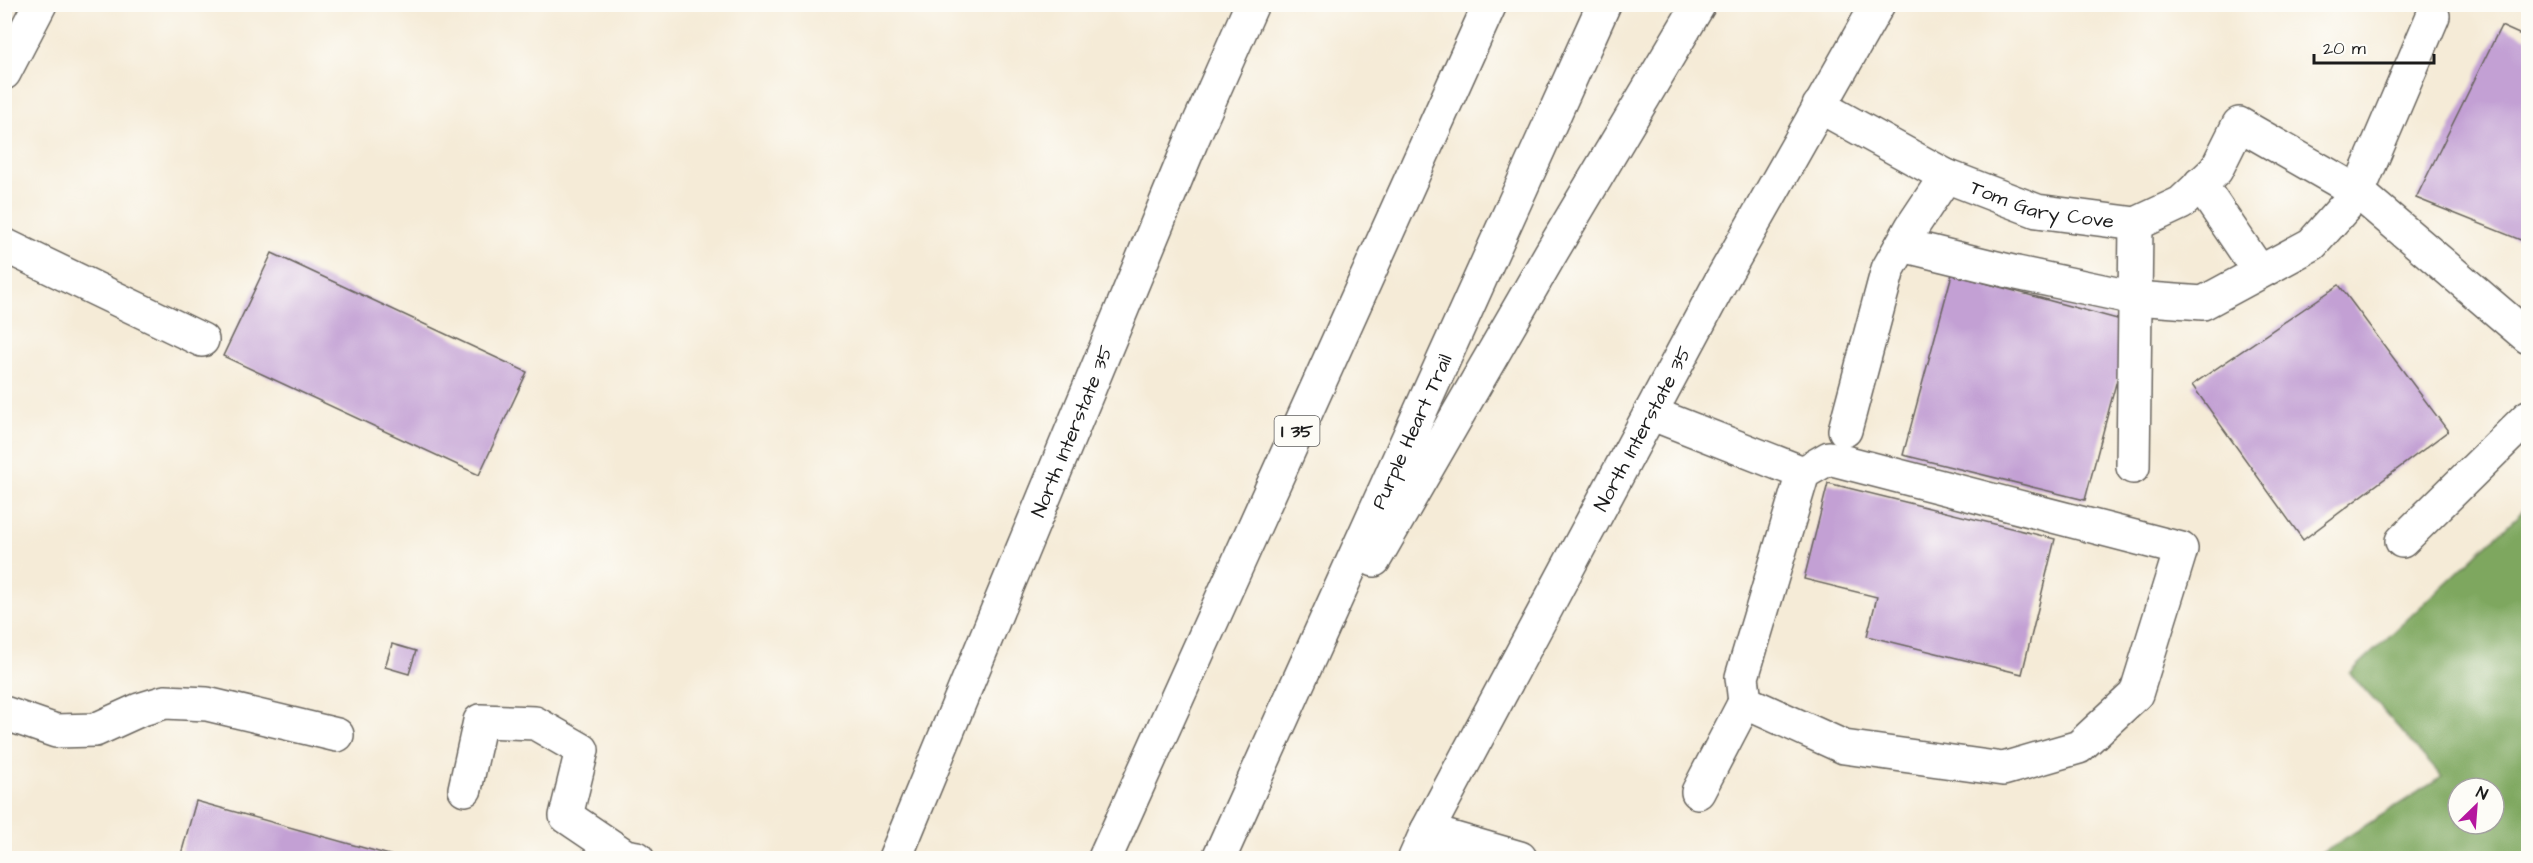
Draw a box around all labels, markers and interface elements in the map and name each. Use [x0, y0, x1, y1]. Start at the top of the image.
scale bar [2314, 27, 2434, 65]
text: 20 m [2323, 36, 2366, 61]
street label: Tom Gary Cove [1966, 174, 2116, 236]
street label: North Interstate 35 [1024, 341, 1120, 522]
street label: North Interstate 35 [1587, 341, 1699, 516]
street label: Purple Heart Trail [1365, 350, 1459, 514]
road number: I 35 [1274, 416, 1320, 446]
north arrow [2446, 776, 2506, 836]
text: N [2473, 781, 2491, 805]

